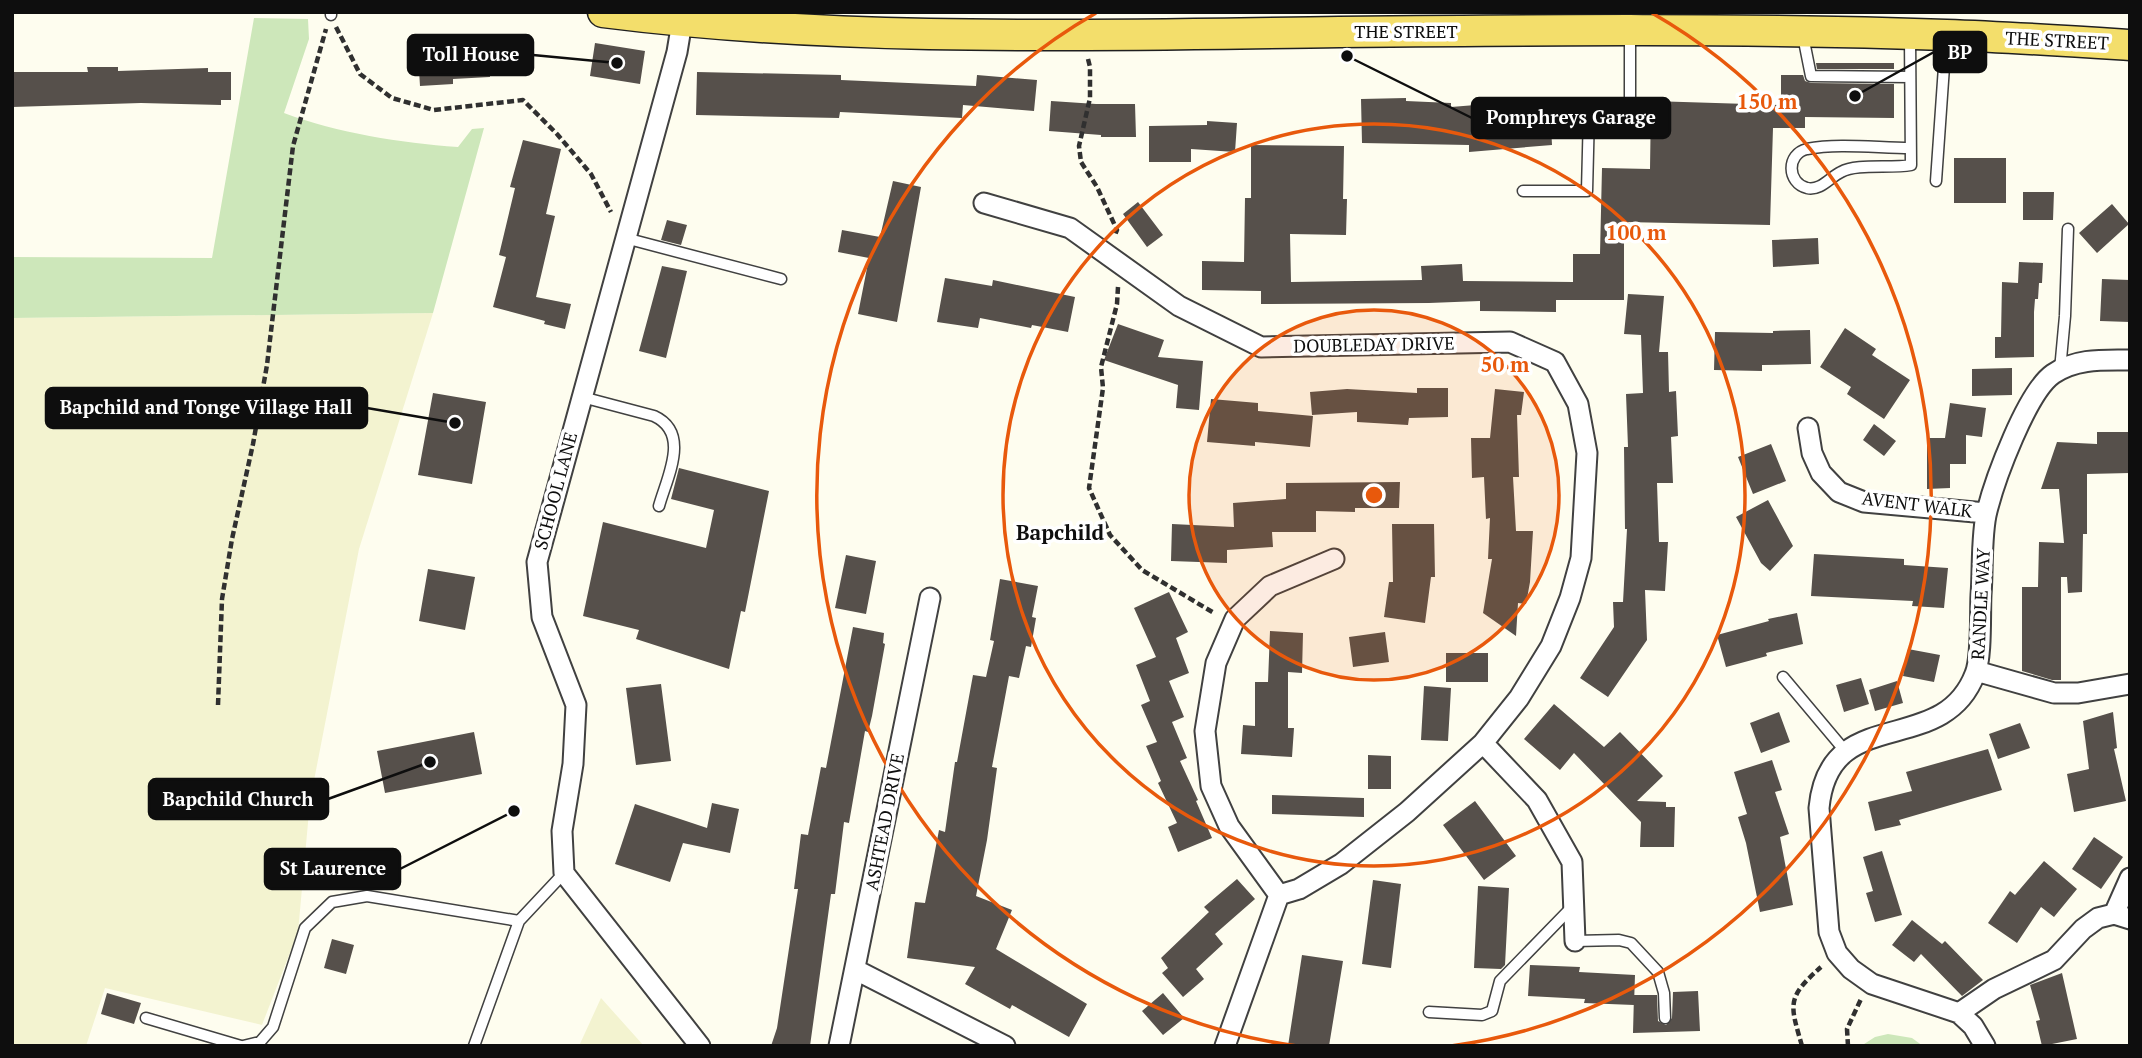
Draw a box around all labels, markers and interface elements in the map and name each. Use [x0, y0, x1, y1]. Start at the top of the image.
street label: THE STREET [1354, 19, 1458, 43]
street label: THE STREET [2005, 25, 2109, 55]
callout: BP [1934, 32, 1986, 72]
callout: Toll House [408, 35, 533, 75]
text: BP [1948, 39, 1972, 64]
text: Toll House [422, 41, 520, 66]
text: 150 m [1737, 87, 1798, 115]
callout: Pomphreys Garage [1472, 98, 1670, 138]
text: Pomphreys Garage [1486, 104, 1656, 129]
text: 100 m [1606, 218, 1667, 246]
street label: DOUBLEDAY DRIVE [1293, 331, 1455, 357]
text: 50 m [1481, 350, 1530, 378]
callout: Bapchild and Tonge Village Hall [46, 388, 367, 428]
text: Bapchild and Tonge Village Hall [60, 394, 352, 419]
street label: SCHOOL LANE [528, 429, 582, 552]
centre of rings [1362, 483, 1386, 507]
street label: AVENT WALK [1861, 485, 1974, 523]
district label: Bapchild [1016, 518, 1105, 546]
street label: RANDLE WAY [1965, 547, 1995, 660]
street label: ASHTEAD DRIVE [859, 751, 909, 893]
callout: Bapchild Church [149, 779, 328, 819]
text: Bapchild Church [163, 786, 313, 811]
callout: St Laurence [265, 849, 400, 889]
text: St Laurence [280, 855, 386, 880]

